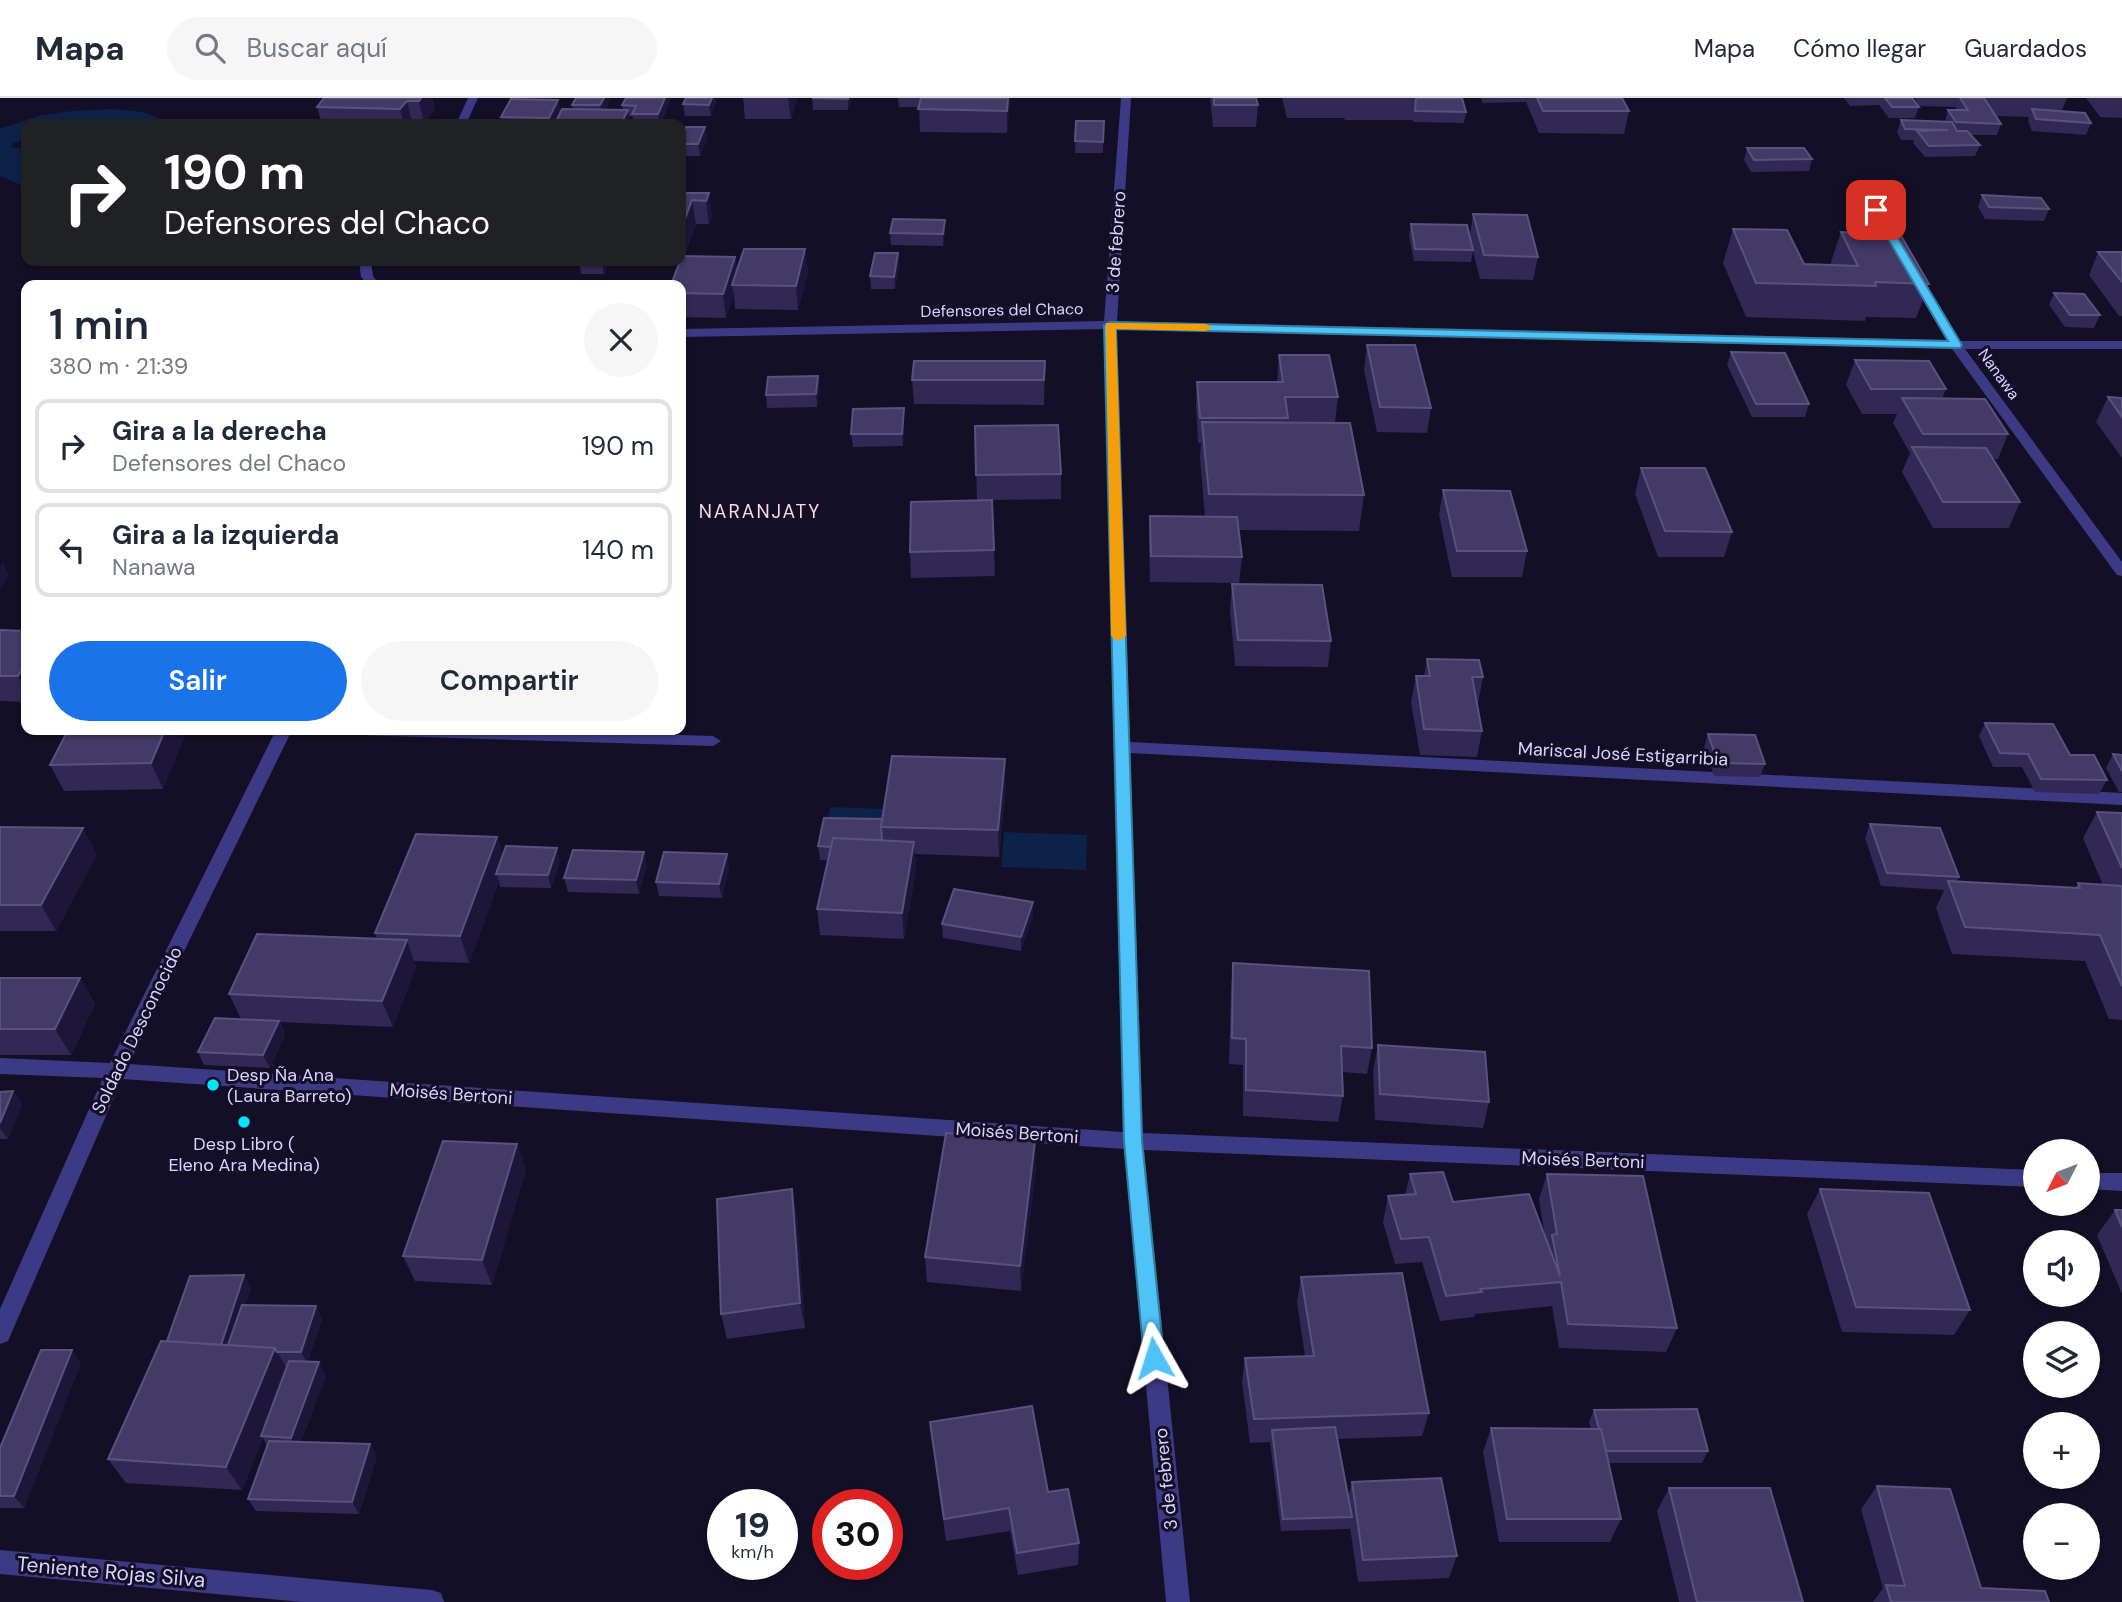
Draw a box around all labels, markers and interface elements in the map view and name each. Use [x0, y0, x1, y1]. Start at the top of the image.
search box [167, 17, 657, 80]
text: Mapa [35, 27, 125, 70]
icon: search [191, 29, 229, 67]
text: Buscar aquí [247, 31, 387, 65]
text: Mapa [1694, 33, 1755, 64]
text: Cómo llegar [1793, 33, 1926, 64]
text: Guardados [1964, 33, 2087, 64]
text: 190 m [164, 140, 305, 204]
icon: right [49, 147, 140, 238]
pin [1846, 180, 1906, 240]
street label: 3 de febrero [1100, 190, 1132, 294]
icon: arrive [1857, 191, 1895, 229]
text: Defensores del Chaco [164, 202, 490, 244]
text: 1 min [49, 297, 149, 352]
street label: Defensores del Chaco [920, 298, 1084, 322]
button: close [584, 303, 658, 377]
street label: Nanawa [1973, 344, 2025, 404]
text: 380 m · 21:39 [49, 351, 188, 381]
text: Gira a la derecha [112, 414, 327, 448]
icon: right [53, 427, 91, 465]
text: 190 m [582, 429, 654, 463]
text: Defensores del Chaco [112, 448, 346, 478]
district label: NARANJATY [699, 499, 821, 524]
text: Gira a la izquierda [112, 518, 339, 552]
icon: left [53, 531, 91, 569]
text: 140 m [582, 533, 654, 567]
text: Nanawa [112, 552, 196, 582]
button: Salir [49, 641, 347, 721]
button: Compartir [361, 641, 658, 721]
street label: Mariscal José Estigarribia [1517, 737, 1729, 771]
street label: Soldado Desconocido [86, 942, 188, 1118]
place label: Desp Ña Ana (Laura Barreto) [227, 1063, 352, 1108]
marker: Desp Ña Ana (Laura Barreto) [205, 1077, 221, 1093]
street label: Moisés Bertoni [389, 1078, 513, 1110]
marker: Desp Libro ( Eleno Ara Medina) [236, 1114, 252, 1130]
street label: Moisés Bertoni [955, 1117, 1079, 1149]
place label: Desp Libro ( Eleno Ara Medina) [168, 1132, 320, 1177]
north arrow [2023, 1139, 2100, 1216]
map controls [2023, 1139, 2100, 1580]
street label: Moisés Bertoni [1521, 1146, 1645, 1174]
button: sound [2023, 1230, 2100, 1307]
position arrow [1117, 1321, 1191, 1395]
button: layers [2023, 1321, 2100, 1398]
button: + [2023, 1412, 2100, 1489]
street label: 3 de febrero [1149, 1427, 1183, 1531]
speed limit sign: 30 [812, 1489, 903, 1580]
text: 19 [735, 1502, 770, 1548]
button: − [2023, 1503, 2100, 1580]
text: km/h [731, 1540, 774, 1564]
street label: Teniente Rojas Silva [16, 1550, 206, 1594]

